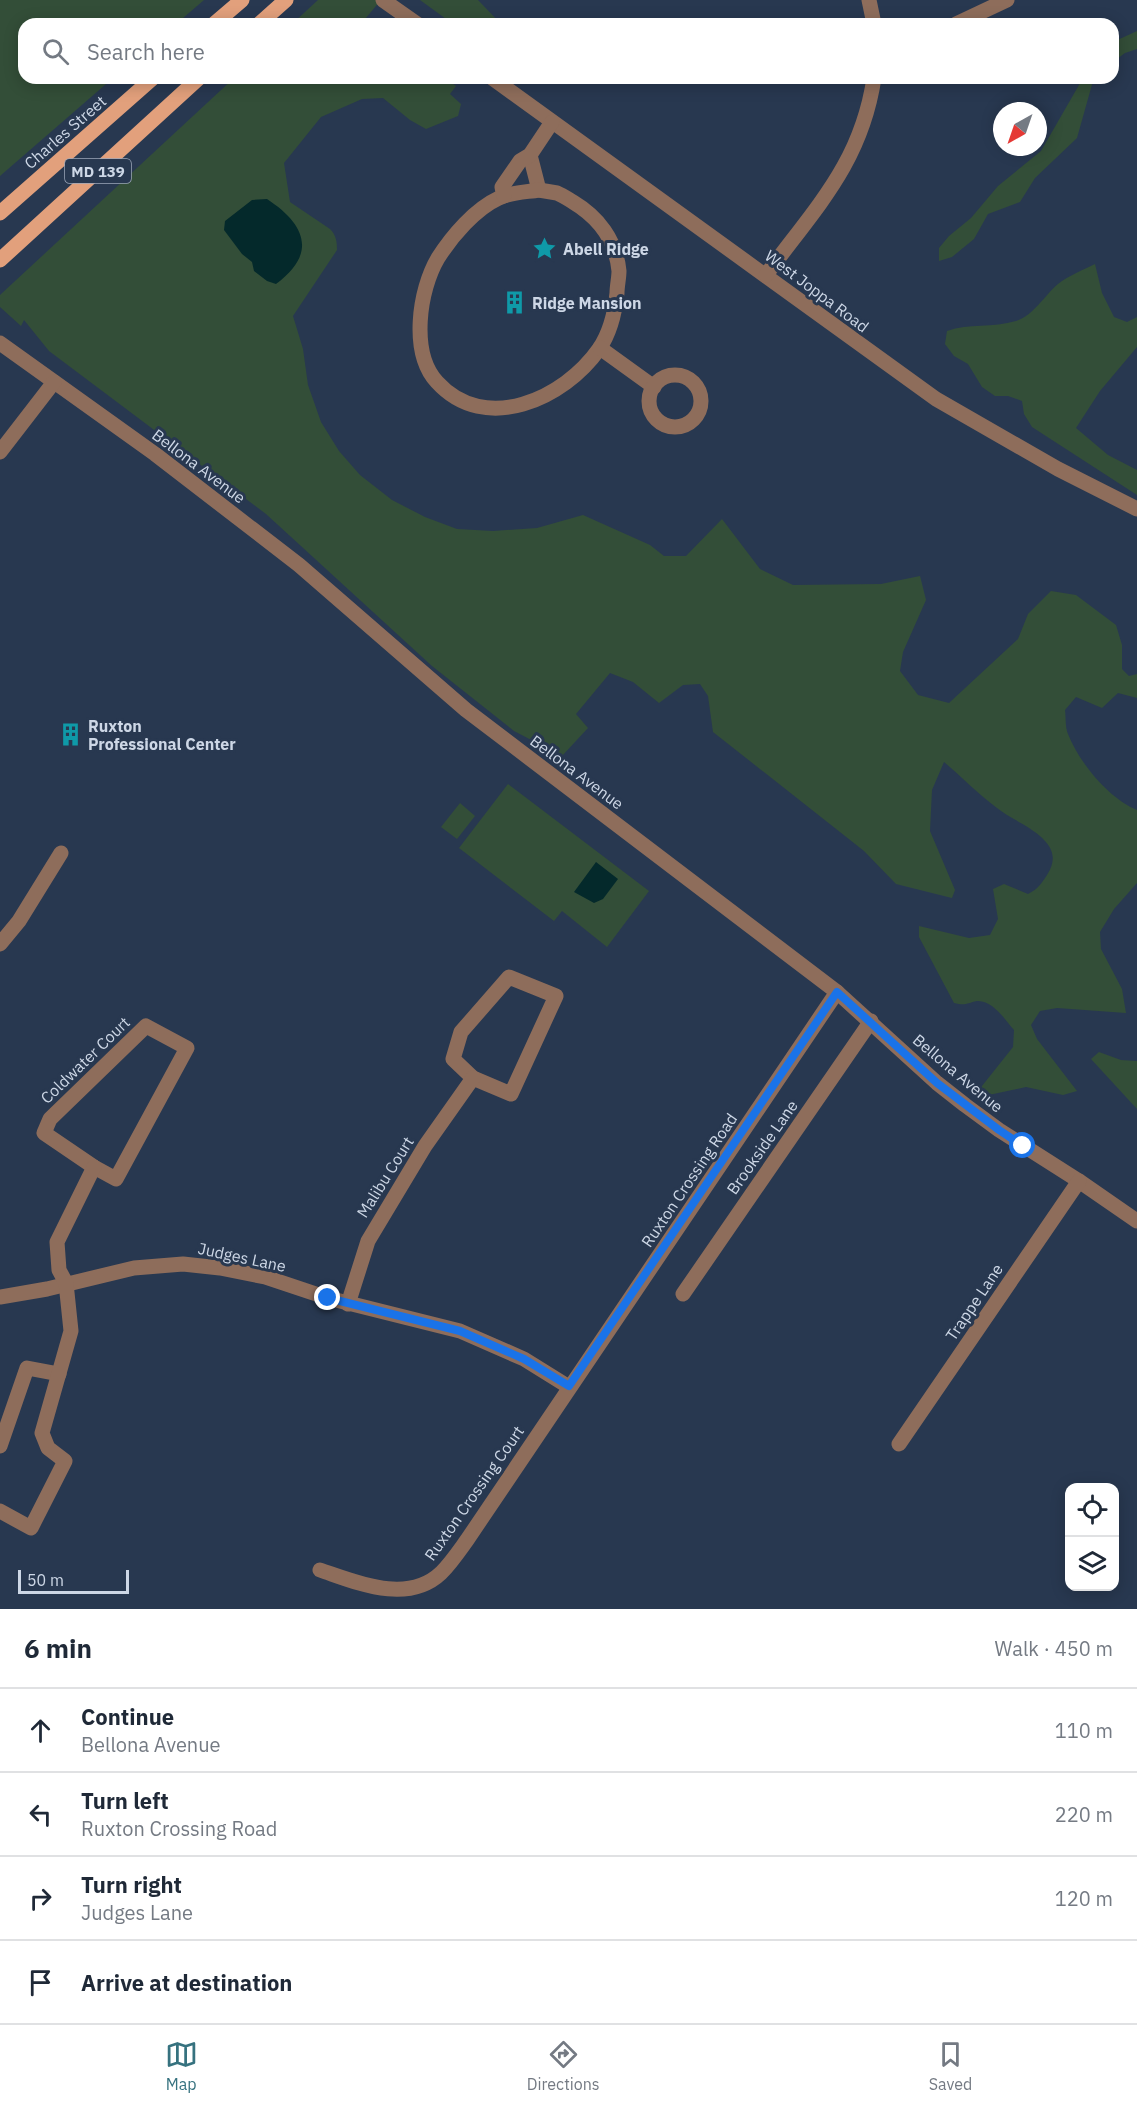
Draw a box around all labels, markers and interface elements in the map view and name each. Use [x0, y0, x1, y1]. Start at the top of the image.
search box [18, 18, 1119, 84]
icon: search [39, 35, 72, 68]
text: Search here [87, 37, 205, 66]
street label: Charles Street [20, 91, 110, 173]
north arrow [993, 102, 1047, 156]
road number: MD 139 [65, 159, 131, 183]
place icon: Abell Ridge [532, 236, 558, 262]
place label: Abell Ridge [563, 239, 649, 259]
street label: West Joppa Road [761, 246, 873, 336]
building icon: Ridge Mansion [501, 290, 527, 316]
place label: Ridge Mansion [532, 293, 642, 313]
street label: Bellona Avenue [148, 424, 250, 508]
place label: Ruxton Professional Center [88, 716, 236, 754]
building icon: Ruxton Professional Center [57, 722, 83, 748]
street label: Bellona Avenue [526, 730, 628, 814]
street label: Coldwater Court [36, 1012, 134, 1108]
street label: Bellona Avenue [909, 1029, 1007, 1117]
street label: Brookside Lane [722, 1096, 802, 1198]
street label: Ruxton Crossing Road [637, 1109, 741, 1251]
route start [1009, 1132, 1035, 1158]
street label: Malibu Court [352, 1133, 418, 1221]
street label: Judges Lane [196, 1238, 288, 1276]
street label: Trappe Lane [941, 1260, 1007, 1344]
route end [314, 1284, 340, 1310]
street label: Ruxton Crossing Court [420, 1422, 528, 1564]
map controls [1065, 1483, 1119, 1591]
button: locate [1065, 1483, 1119, 1537]
button: layers [1065, 1537, 1119, 1591]
scale bar [18, 1567, 129, 1594]
text: 50 m [27, 1570, 64, 1590]
text: 6 min [24, 1631, 92, 1665]
text: Walk · 450 m [995, 1635, 1113, 1662]
text: Continue [81, 1702, 174, 1731]
icon: ahead [24, 1714, 57, 1747]
text: 110 m [1055, 1717, 1113, 1744]
text: Bellona Avenue [81, 1731, 221, 1758]
text: Turn left [81, 1786, 169, 1815]
icon: left [24, 1798, 57, 1831]
text: 220 m [1055, 1801, 1113, 1828]
text: Ruxton Crossing Road [81, 1815, 277, 1842]
text: Turn right [81, 1870, 182, 1899]
icon: right [24, 1882, 57, 1915]
text: 120 m [1055, 1885, 1113, 1912]
text: Judges Lane [81, 1899, 193, 1926]
icon: arrive [24, 1966, 57, 1999]
text: Arrive at destination [81, 1968, 292, 1997]
tab: Map [165, 2038, 198, 2094]
tab: Directions [527, 2038, 600, 2094]
tab: Saved [929, 2038, 972, 2094]

